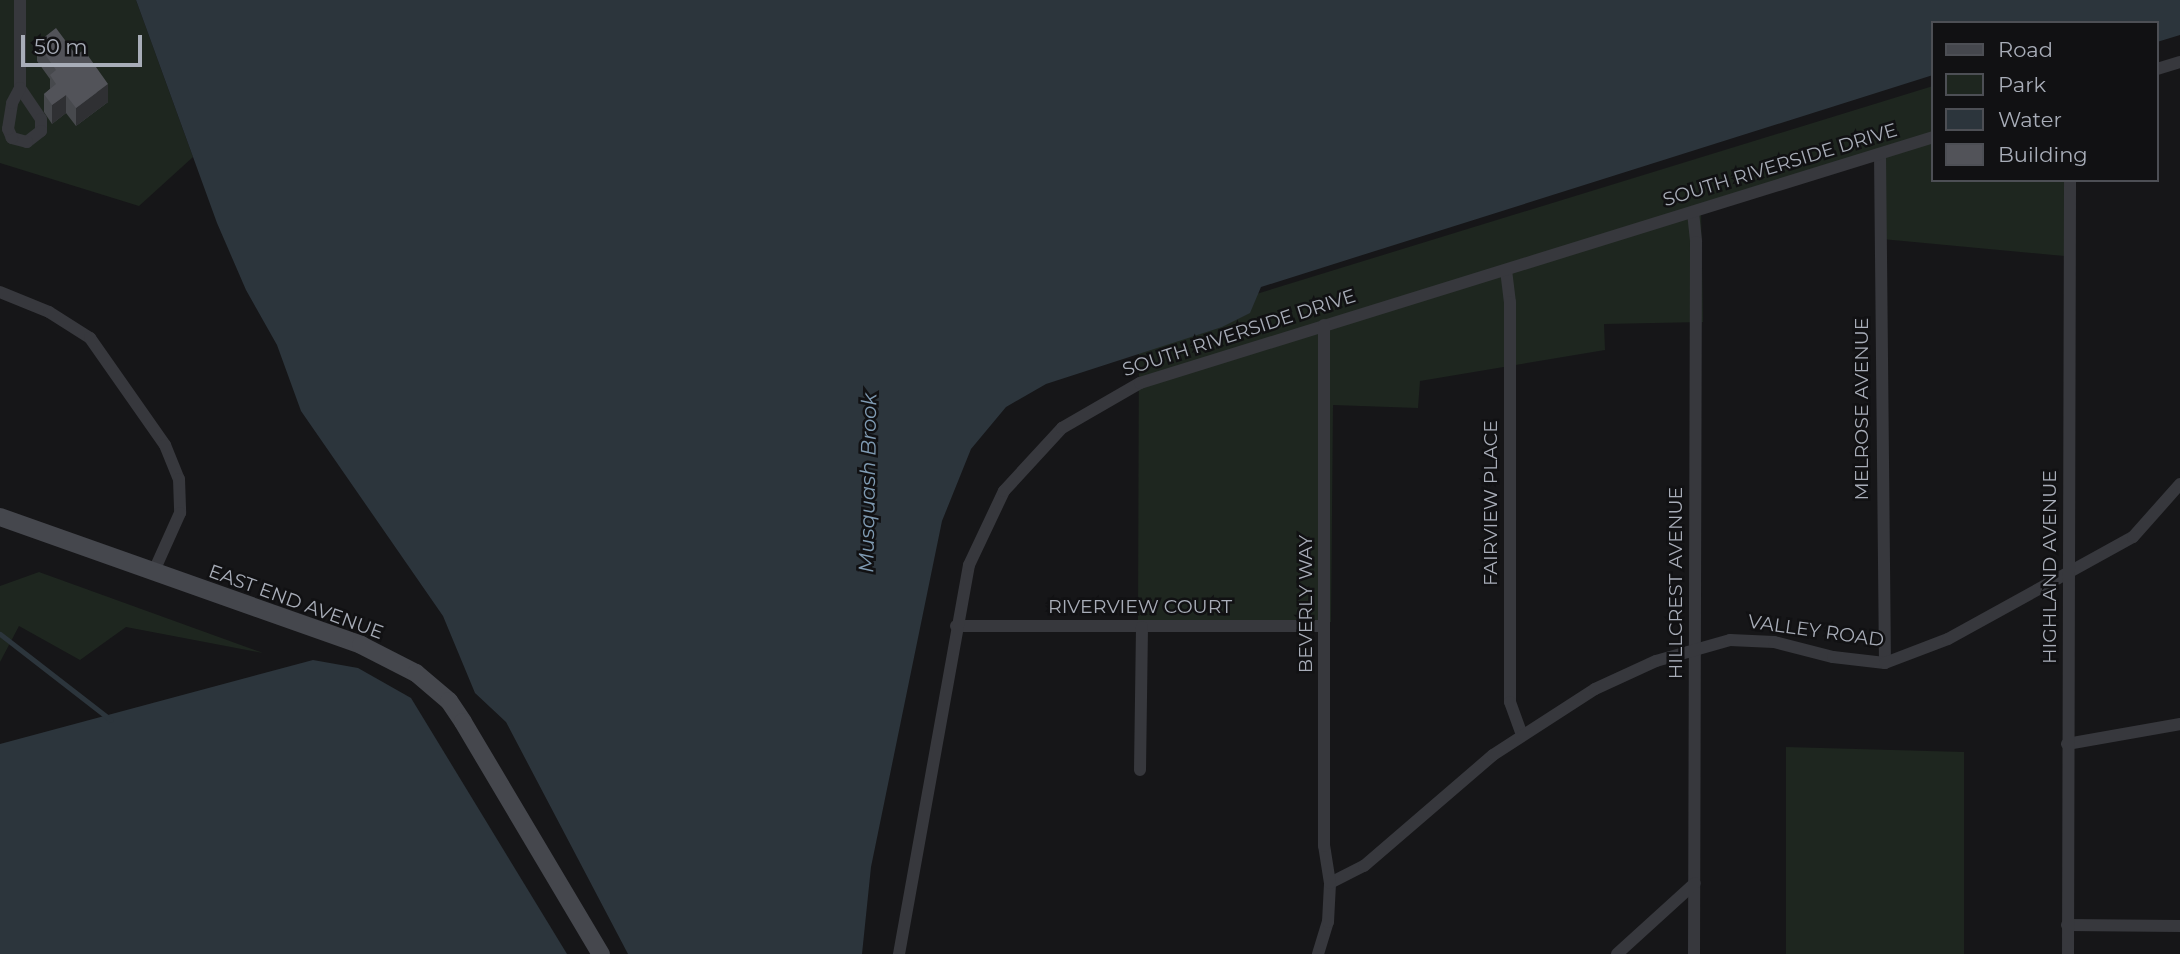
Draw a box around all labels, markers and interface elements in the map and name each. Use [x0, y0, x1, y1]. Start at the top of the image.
scale bar [24, 21, 145, 65]
legend [1932, 21, 2159, 182]
text: 50 m [34, 34, 88, 59]
text: Road [1998, 37, 2053, 62]
text: Park [1998, 72, 2046, 97]
text: Water [1998, 107, 2062, 132]
street label: SOUTH RIVERSIDE DRIVE [1660, 118, 1900, 212]
text: Building [1998, 142, 2088, 167]
street label: SOUTH RIVERSIDE DRIVE [1120, 284, 1358, 382]
street label: MELROSE AVENUE [1851, 318, 1873, 500]
water label: Musquash Brook [854, 393, 882, 573]
street label: FAIRVIEW PLACE [1480, 420, 1502, 586]
street label: HIGHLAND AVENUE [2039, 470, 2061, 664]
street label: HILLCREST AVENUE [1665, 487, 1687, 679]
street label: BEVERLY WAY [1295, 535, 1317, 673]
street label: EAST END AVENUE [205, 560, 387, 644]
street label: RIVERVIEW COURT [1048, 596, 1232, 618]
street label: VALLEY ROAD [1747, 610, 1885, 652]

